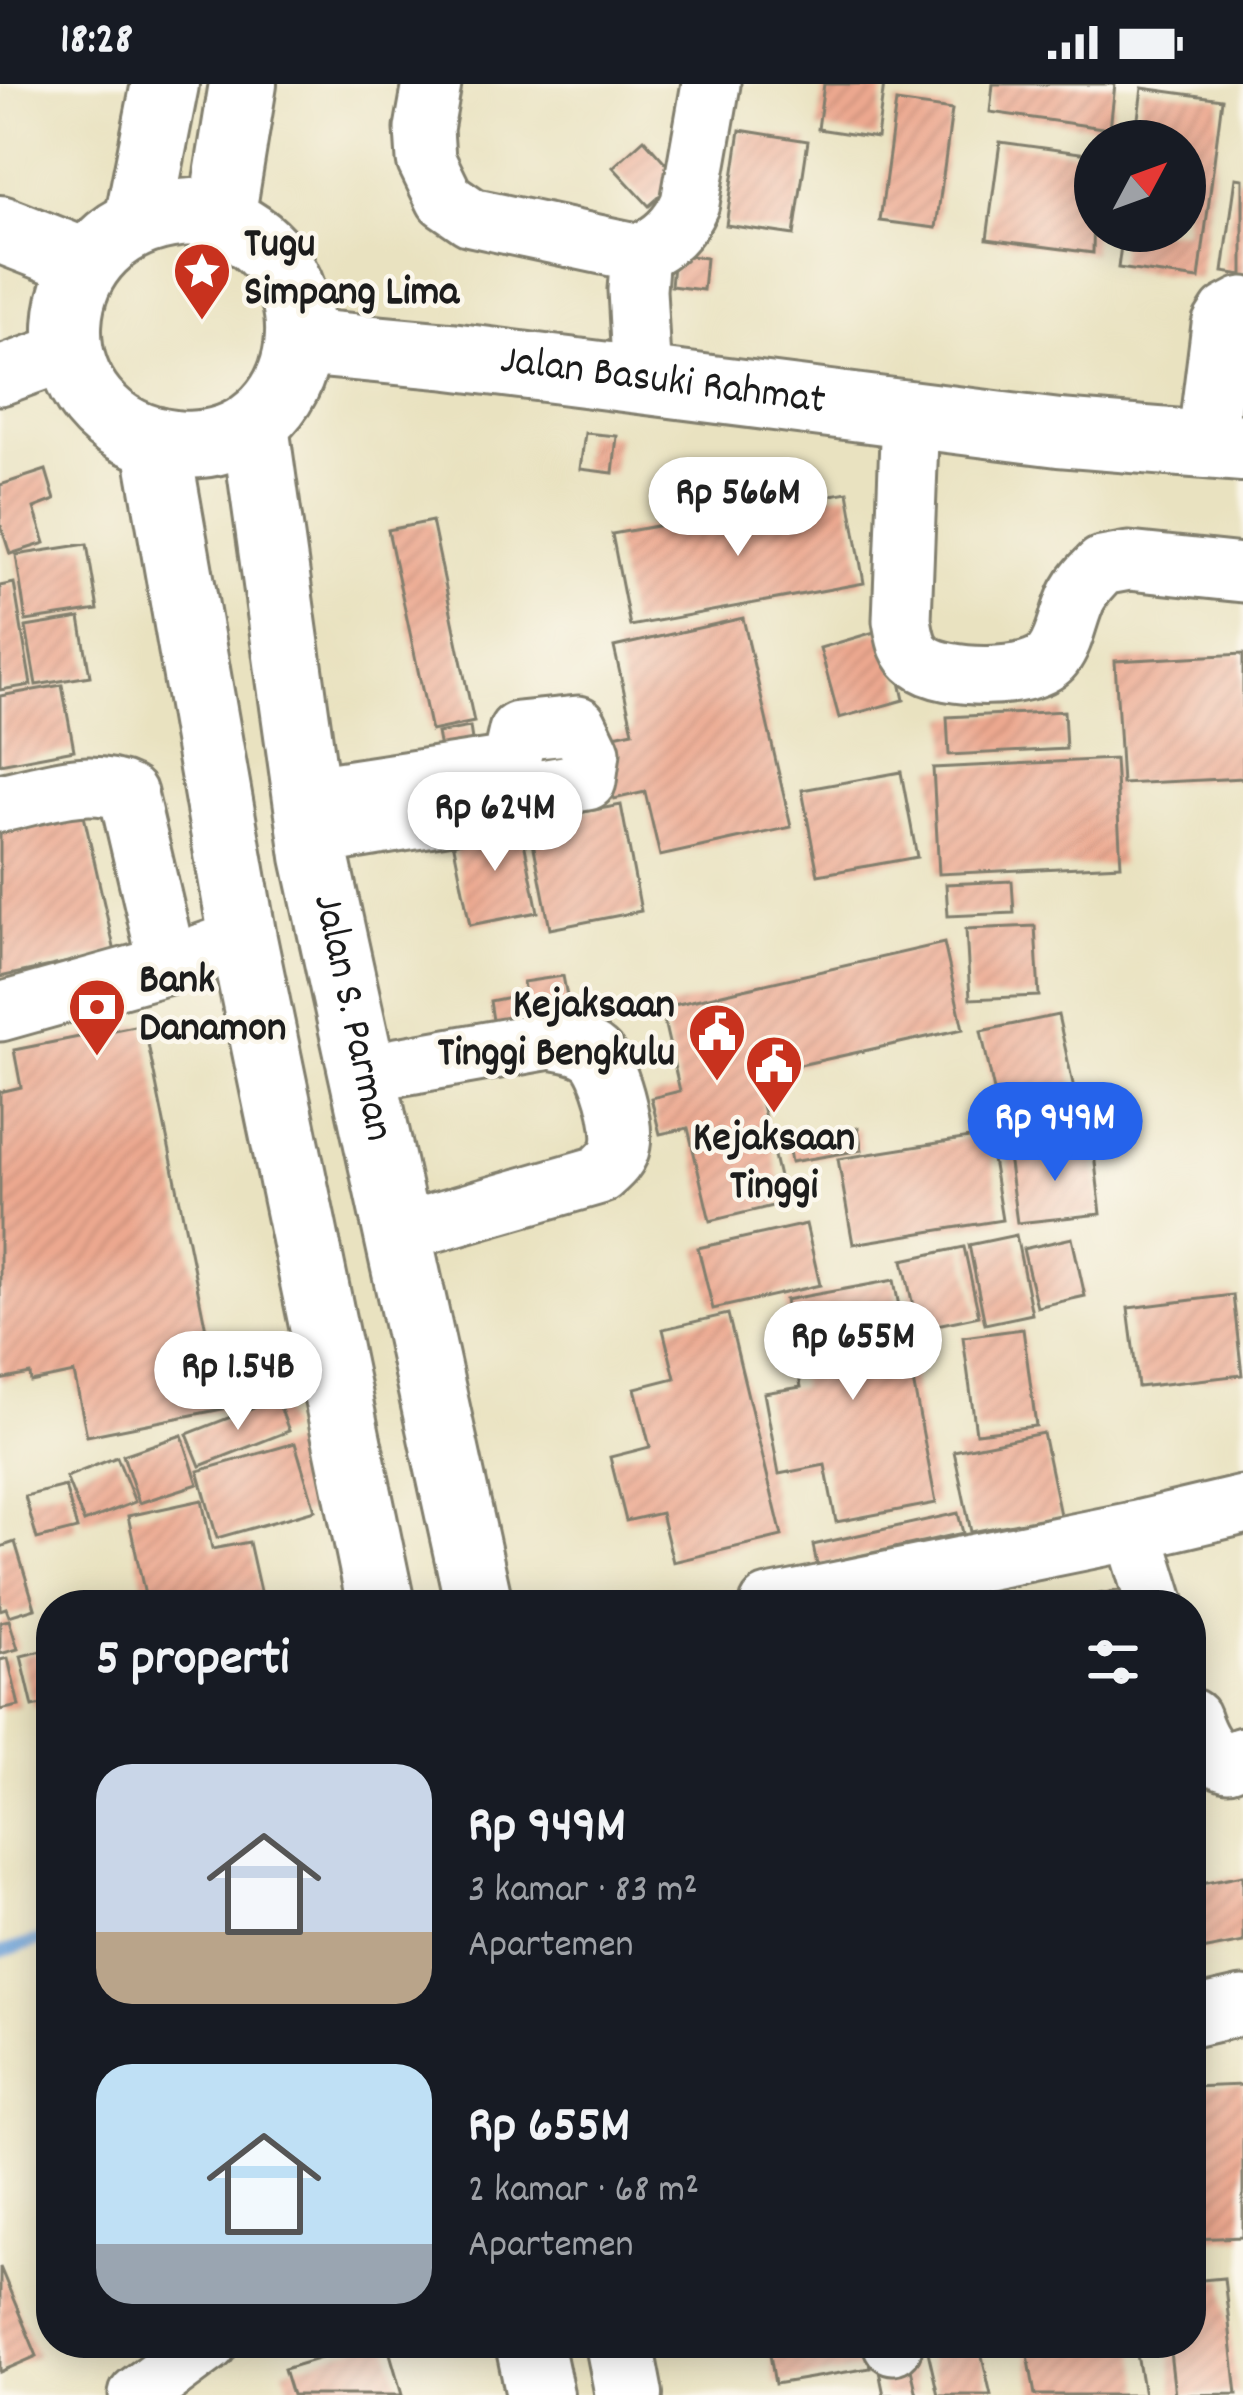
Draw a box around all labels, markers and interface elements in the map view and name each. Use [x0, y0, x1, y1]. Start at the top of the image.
text: 18:28 [60, 10, 133, 74]
north arrow [1074, 120, 1206, 252]
map controls [1074, 120, 1206, 252]
place label: Tugu Simpang Lima [244, 217, 460, 325]
place icon: Tugu Simpang Lima [171, 240, 233, 322]
street label: Jalan Basuki Rahmat [497, 333, 829, 433]
pin: Rp 566M [627, 457, 849, 559]
text: Rp 566M [675, 468, 801, 523]
pin: Rp 624M [384, 772, 606, 874]
text: Rp 624M [434, 783, 556, 838]
street label: Jalan S. Parman [294, 889, 407, 1147]
place label: Bank Danamon [139, 953, 286, 1061]
bank icon: Bank Danamon [66, 976, 128, 1058]
place label: Kejaksaan Tinggi Bengkulu [437, 978, 675, 1086]
public building icon: Kejaksaan Tinggi Bengkulu [686, 1001, 748, 1083]
public building icon: Kejaksaan Tinggi [743, 1033, 805, 1115]
pin: Rp 949M [944, 1082, 1166, 1184]
text: Rp 949M [995, 1093, 1115, 1148]
place label: Kejaksaan Tinggi [693, 1111, 855, 1219]
pin: Rp 655M [742, 1301, 964, 1403]
text: Rp 655M [791, 1312, 915, 1367]
pin: Rp 1.54B [114, 1331, 362, 1433]
text: Rp 1.54B [181, 1342, 295, 1397]
text: 5 properti [96, 1626, 289, 1698]
icon: filters [1080, 1629, 1146, 1695]
text: Rp 949M [468, 1793, 626, 1865]
icon: home [192, 1812, 336, 1956]
text: 3 kamar · 83 m² [468, 1865, 698, 1920]
text: Apartemen [468, 1920, 634, 1975]
text: Rp 655M [468, 2093, 630, 2165]
icon: home [192, 2112, 336, 2256]
text: 2 kamar · 68 m² [468, 2165, 699, 2220]
text: Apartemen [468, 2220, 634, 2275]

